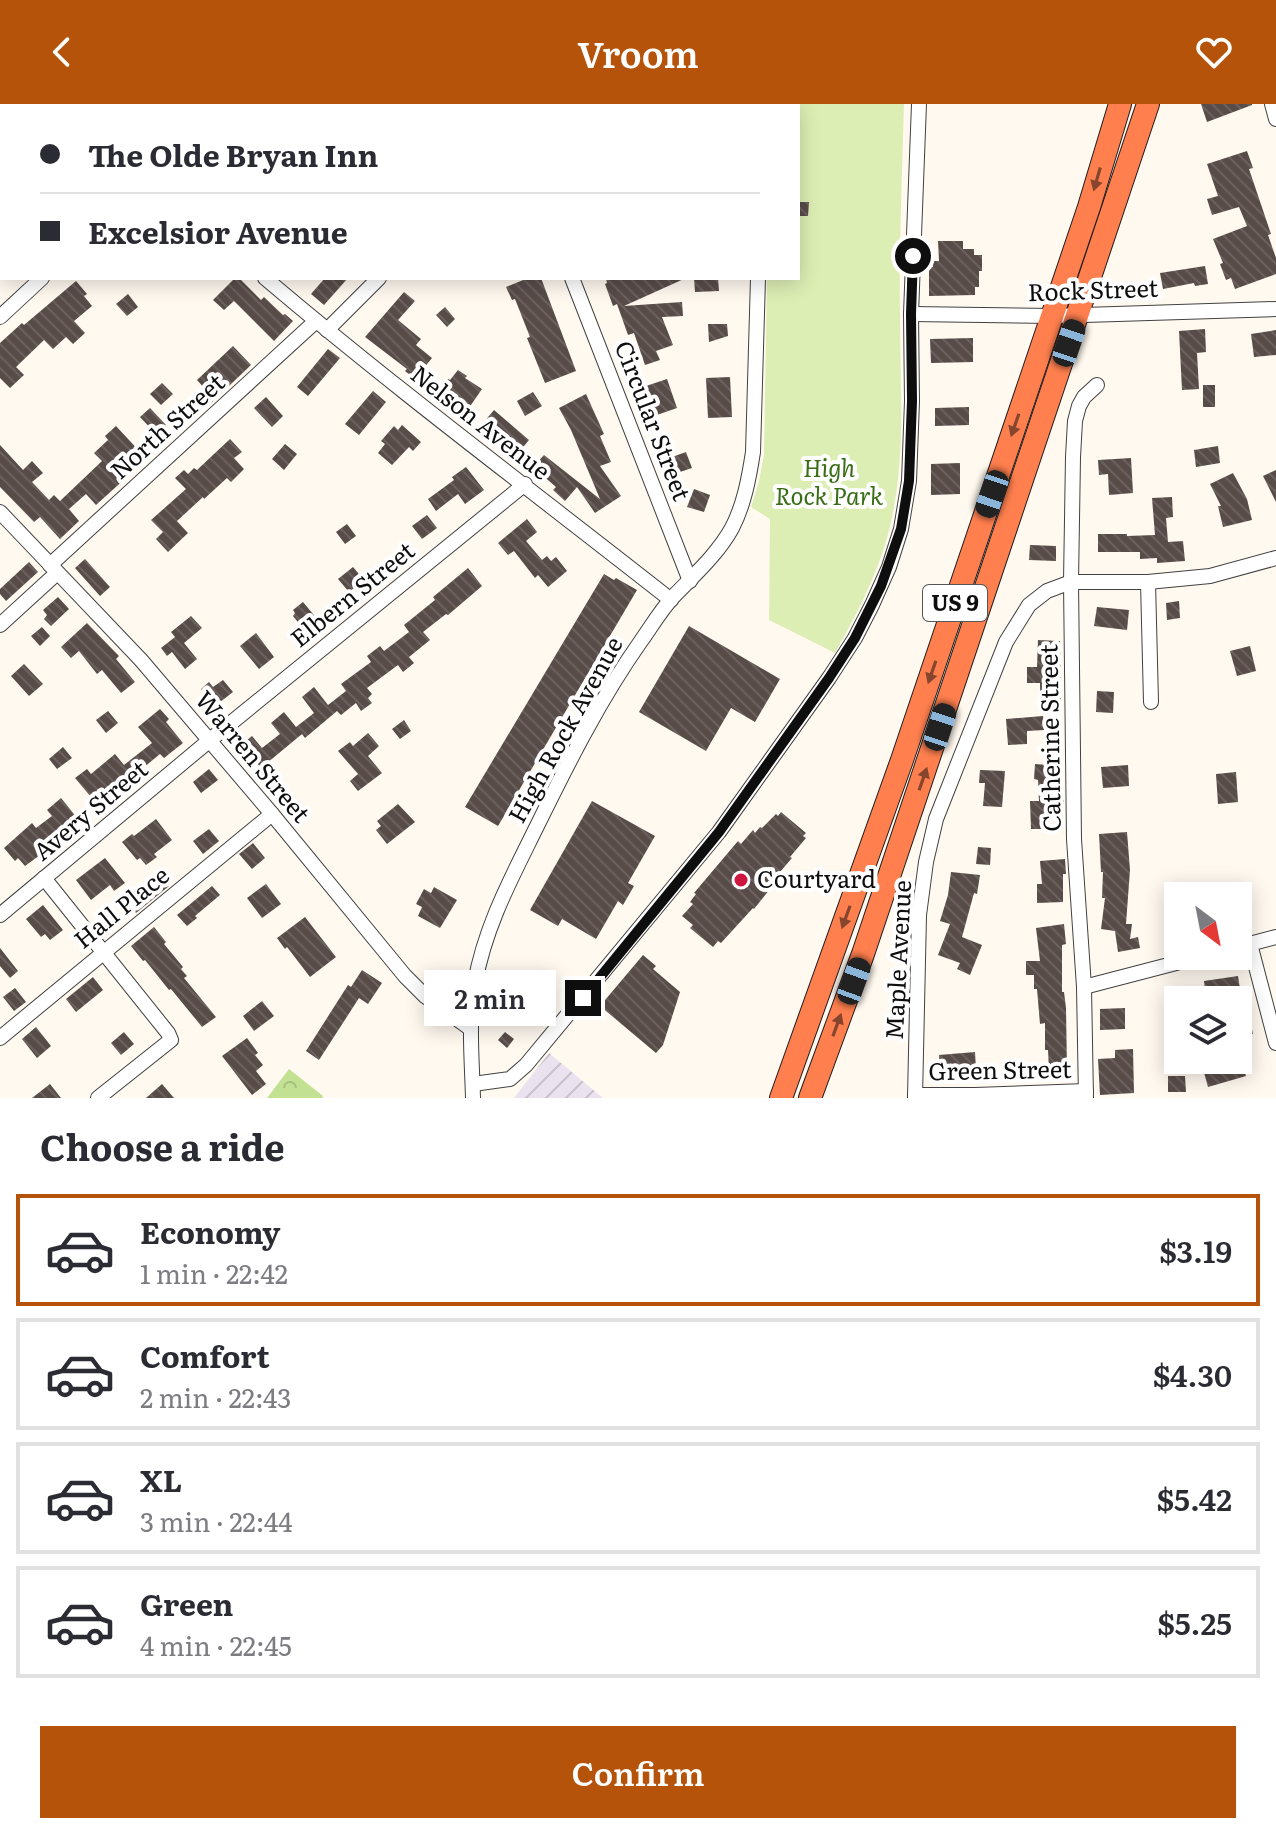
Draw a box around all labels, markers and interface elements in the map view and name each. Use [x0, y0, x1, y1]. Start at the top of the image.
text: Vroom [577, 26, 699, 79]
icon: back [40, 30, 84, 74]
icon: heart [1192, 30, 1236, 74]
text: The Olde Bryan Inn [88, 132, 378, 176]
one-way arrow [1090, 167, 1103, 191]
text: Excelsior Avenue [88, 209, 348, 253]
route start [895, 238, 931, 274]
street label: Rock Street [1027, 269, 1159, 308]
car [1050, 316, 1088, 370]
street label: Circular Street [608, 335, 701, 505]
street label: Nelson Avenue [404, 355, 559, 487]
street label: North Street [101, 364, 231, 486]
one-way arrow [1009, 414, 1021, 438]
park label: High Rock Park [775, 449, 884, 512]
car [973, 467, 1011, 521]
street label: Elbern Street [282, 532, 421, 654]
road number: US 9 [923, 585, 987, 621]
street label: High Rock Avenue [498, 629, 630, 828]
street label: Catherine Street [1029, 644, 1068, 832]
one-way arrow [925, 660, 937, 684]
street label: Warren Street [188, 682, 320, 829]
car [921, 700, 959, 754]
street label: Avery Street [25, 751, 154, 867]
one-way arrow [917, 767, 929, 791]
street label: Hall Place [65, 857, 176, 955]
place label: Courtyard [757, 860, 876, 895]
marker: Courtyard [732, 871, 750, 889]
street label: Maple Avenue [875, 879, 918, 1041]
north arrow [1164, 882, 1252, 970]
map controls [1164, 882, 1252, 1074]
one-way arrow [839, 905, 852, 929]
car [835, 954, 873, 1008]
callout: 2 min [423, 970, 555, 1026]
text: 2 min [454, 978, 526, 1017]
route end [565, 980, 601, 1016]
button: layers [1164, 986, 1252, 1074]
one-way arrow [831, 1013, 844, 1037]
street label: Green Street [928, 1050, 1072, 1087]
text: Choose a ride [40, 1119, 285, 1172]
text: Economy [140, 1209, 280, 1253]
icon: car [44, 1214, 116, 1286]
text: $3.19 [1159, 1228, 1232, 1272]
text: 1 min · 22:42 [140, 1253, 288, 1292]
text: Comfort [140, 1333, 270, 1377]
icon: car [44, 1338, 116, 1410]
text: $4.30 [1153, 1352, 1232, 1396]
text: 2 min · 22:43 [140, 1377, 291, 1416]
text: XL [140, 1457, 182, 1501]
icon: car [44, 1462, 116, 1534]
text: $5.42 [1157, 1476, 1232, 1520]
text: 3 min · 22:44 [140, 1501, 293, 1540]
text: Green [140, 1581, 233, 1625]
icon: car [44, 1586, 116, 1658]
text: $5.25 [1157, 1600, 1232, 1644]
text: 4 min · 22:45 [140, 1625, 292, 1664]
button: Confirm [40, 1726, 1236, 1818]

